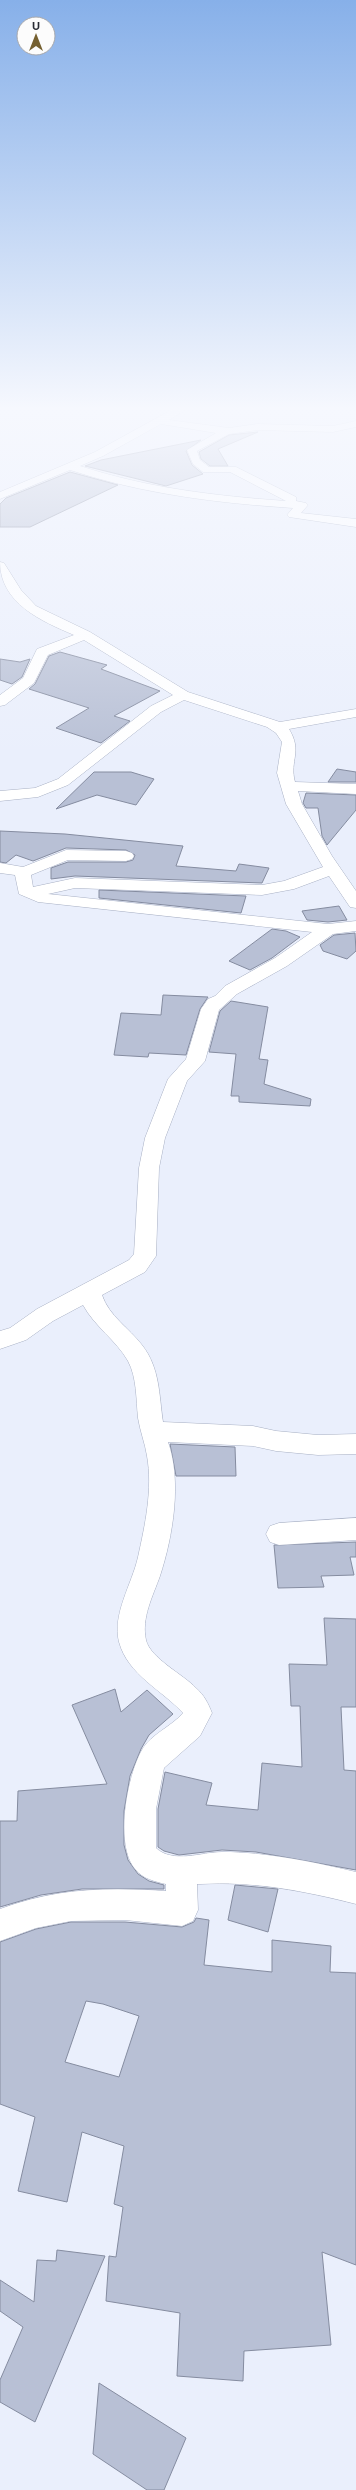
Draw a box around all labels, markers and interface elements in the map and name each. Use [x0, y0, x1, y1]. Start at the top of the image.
north arrow [16, 16, 56, 56]
text: U [32, 19, 40, 33]

